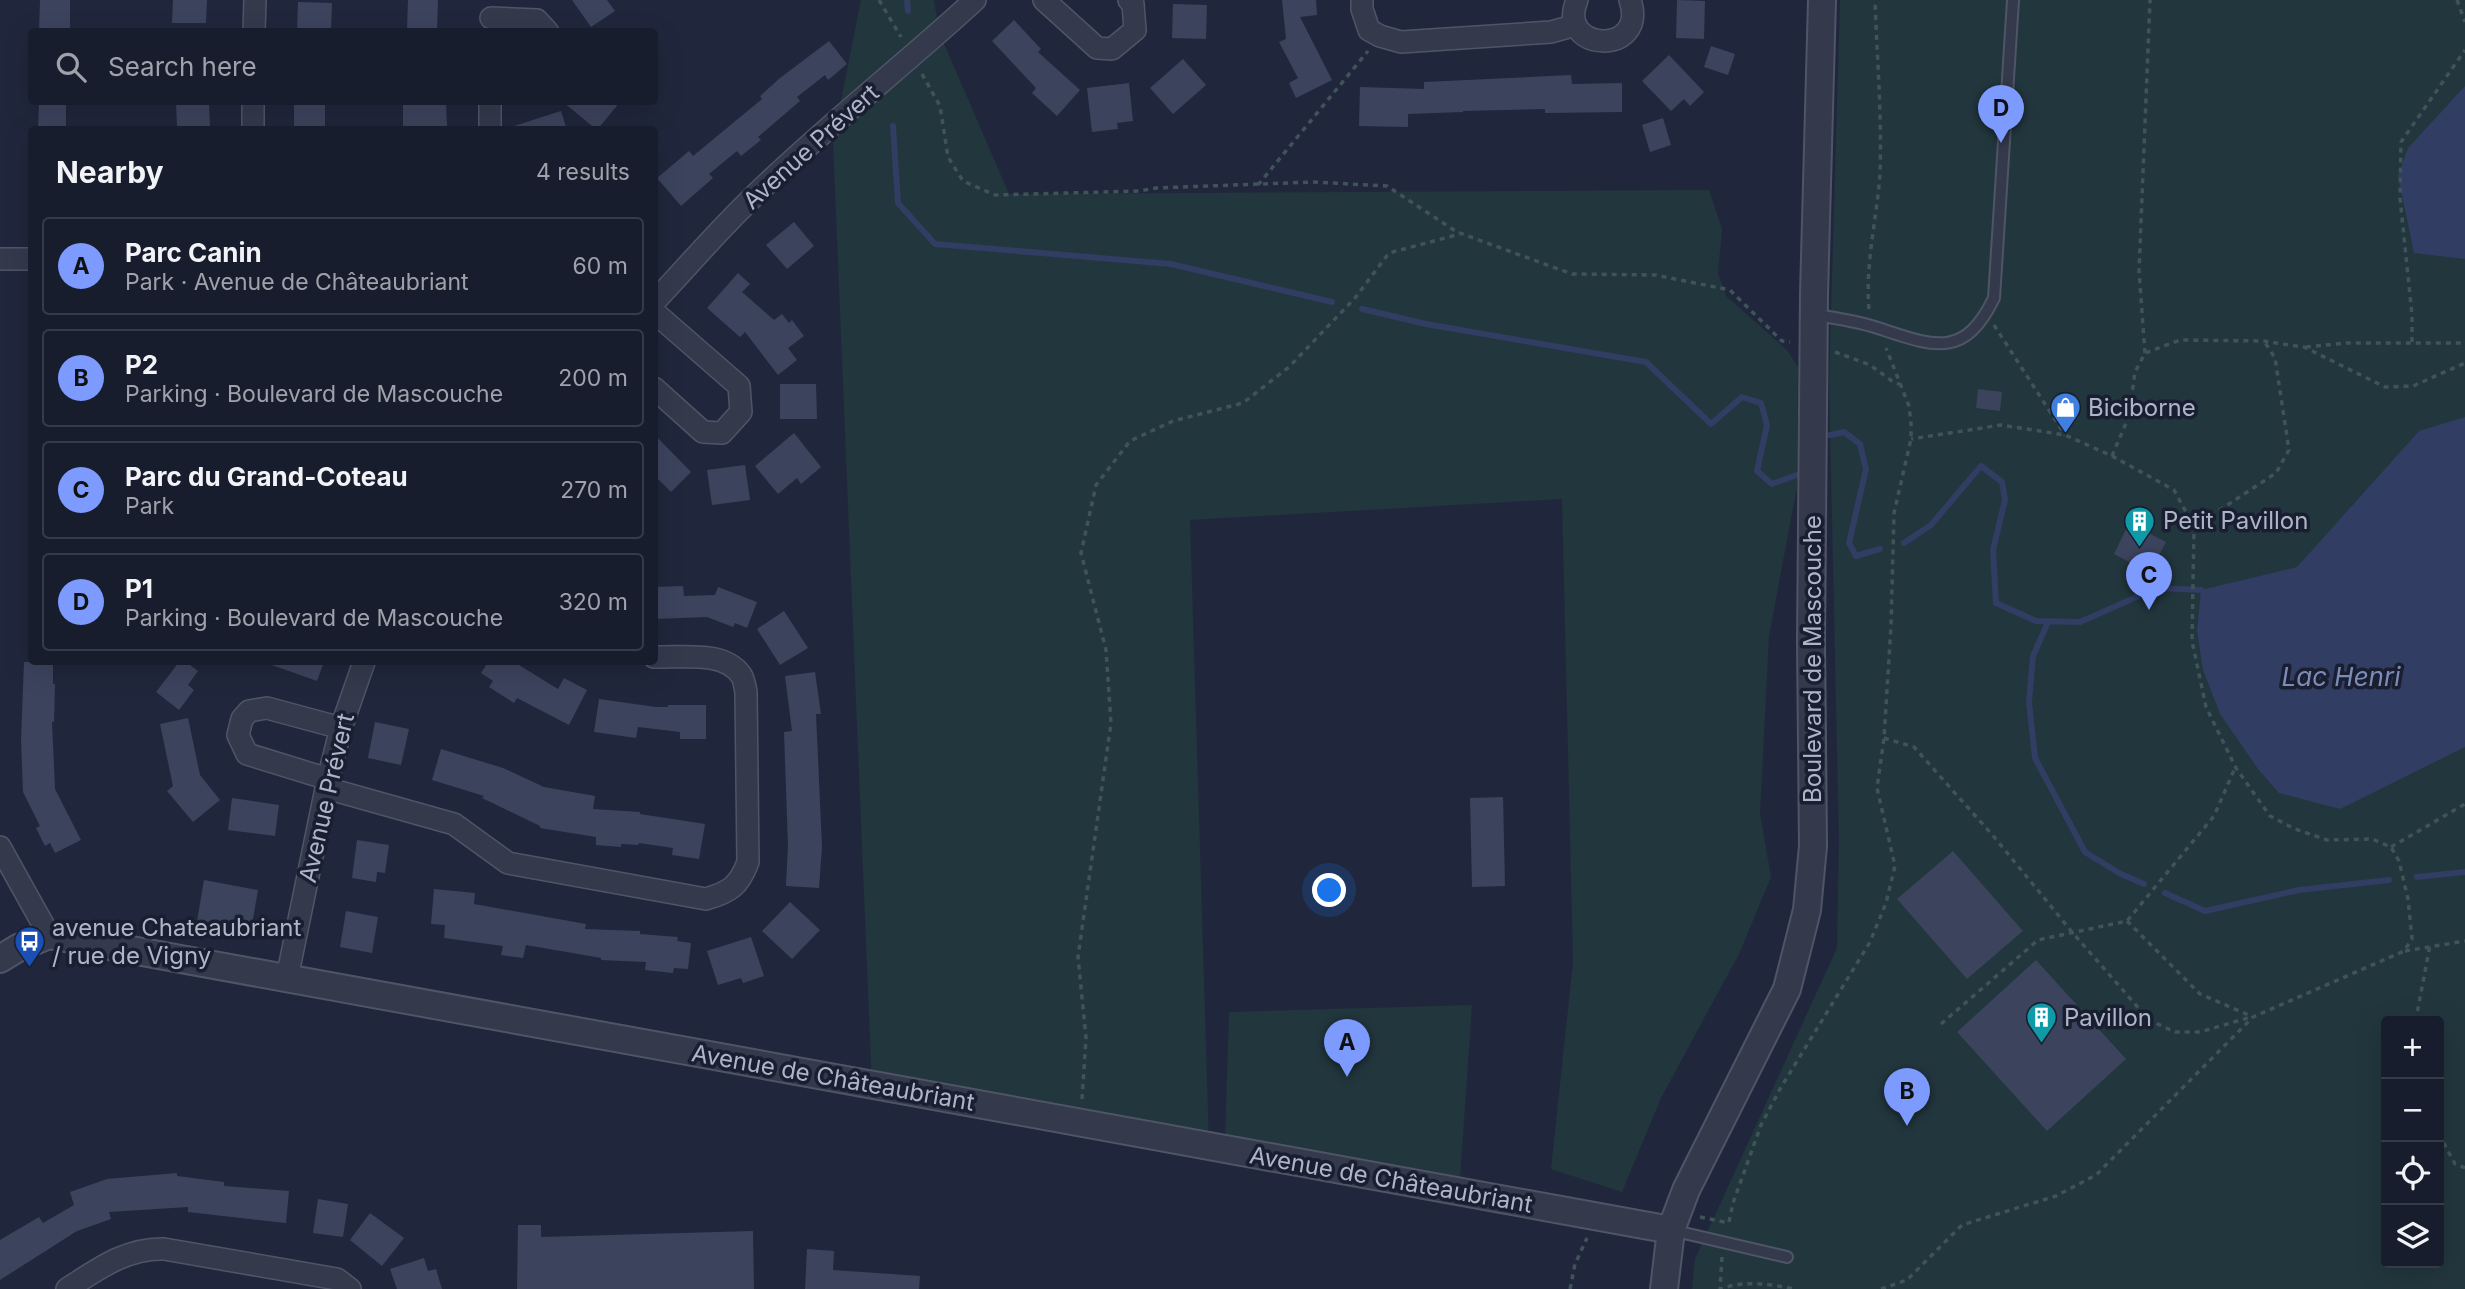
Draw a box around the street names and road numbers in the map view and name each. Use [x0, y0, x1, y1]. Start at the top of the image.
street label: Avenue Prévert [737, 78, 885, 215]
street label: Boulevard de Mascouche [1798, 515, 1827, 803]
street label: Avenue Prévert [293, 710, 360, 885]
street label: Avenue de Châteaubriant [689, 1038, 977, 1117]
street label: Avenue de Châteaubriant [1247, 1140, 1535, 1219]

